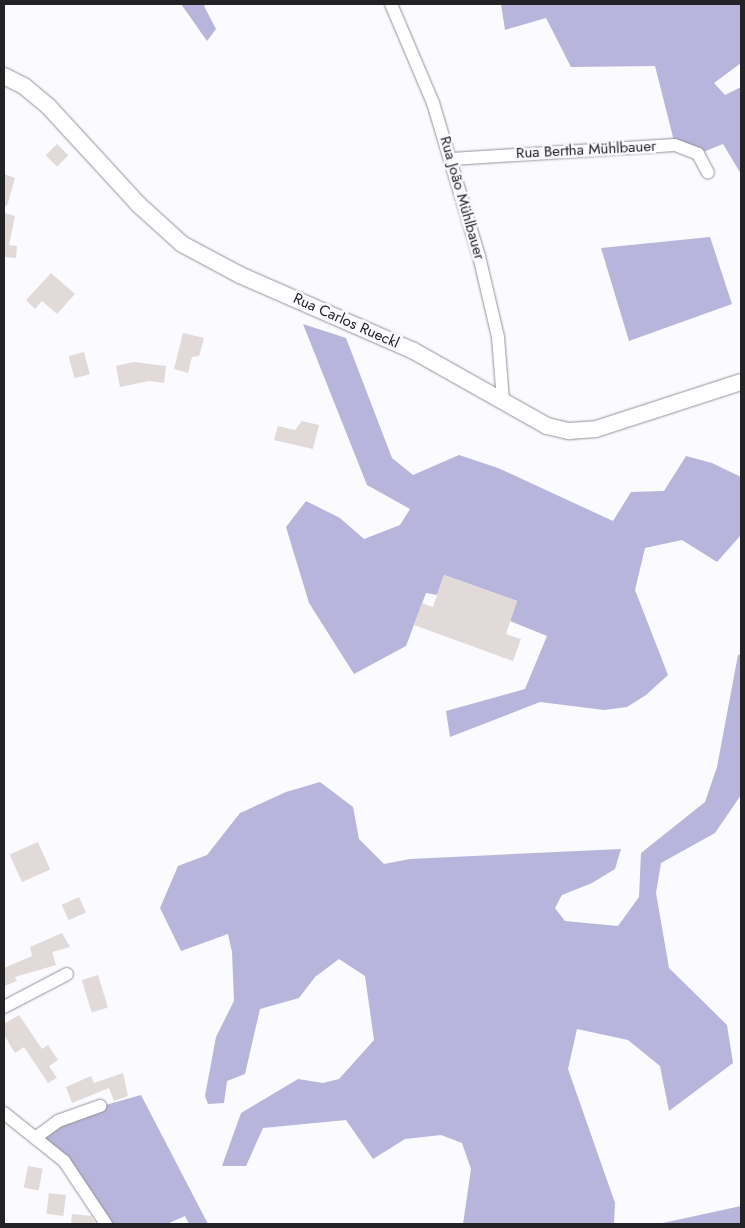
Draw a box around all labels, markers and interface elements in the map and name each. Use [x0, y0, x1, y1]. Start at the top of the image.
street label: Rua João Mühlbauer [436, 134, 488, 262]
street label: Rua Bertha Mühlbauer [515, 137, 657, 163]
street label: Rua Carlos Rueckl [290, 290, 402, 352]

